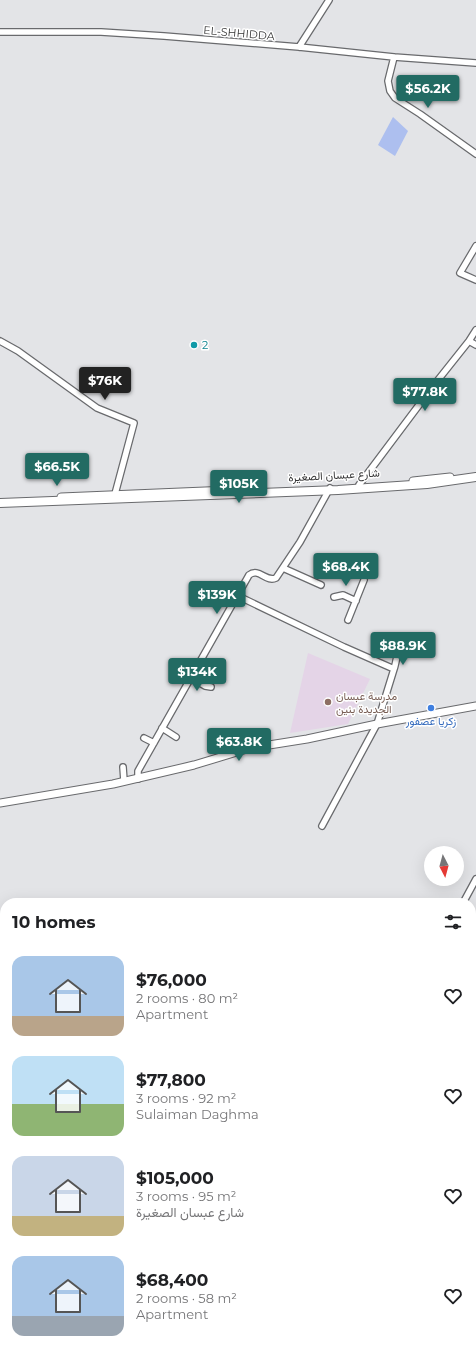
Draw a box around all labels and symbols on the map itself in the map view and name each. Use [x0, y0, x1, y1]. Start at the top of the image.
street label: EL-SHHIDDA [203, 23, 275, 43]
pin: $56.2K [395, 75, 461, 109]
place label: 2 [202, 338, 208, 352]
marker: 2 [189, 340, 199, 350]
pin: $76K [81, 367, 129, 401]
pin: $77.8K [392, 378, 458, 412]
pin: $66.5K [24, 453, 90, 487]
street label: شارع عبسان الصغيرة [288, 466, 380, 485]
pin: $105K [211, 470, 267, 504]
pin: $68.4K [313, 553, 379, 587]
pin: $139K [189, 581, 245, 615]
pin: $88.9K [370, 632, 436, 666]
pin: $134K [169, 658, 225, 692]
place label: مدرسة عبسان الجديدة بنين [336, 689, 397, 716]
marker: مدرسة عبسان الجديدة بنين [323, 697, 333, 707]
marker: زكريا عصفور [426, 703, 436, 713]
place label: زكريا عصفور [405, 714, 456, 728]
pin: $63.8K [206, 728, 272, 762]
north arrow [424, 846, 464, 886]

